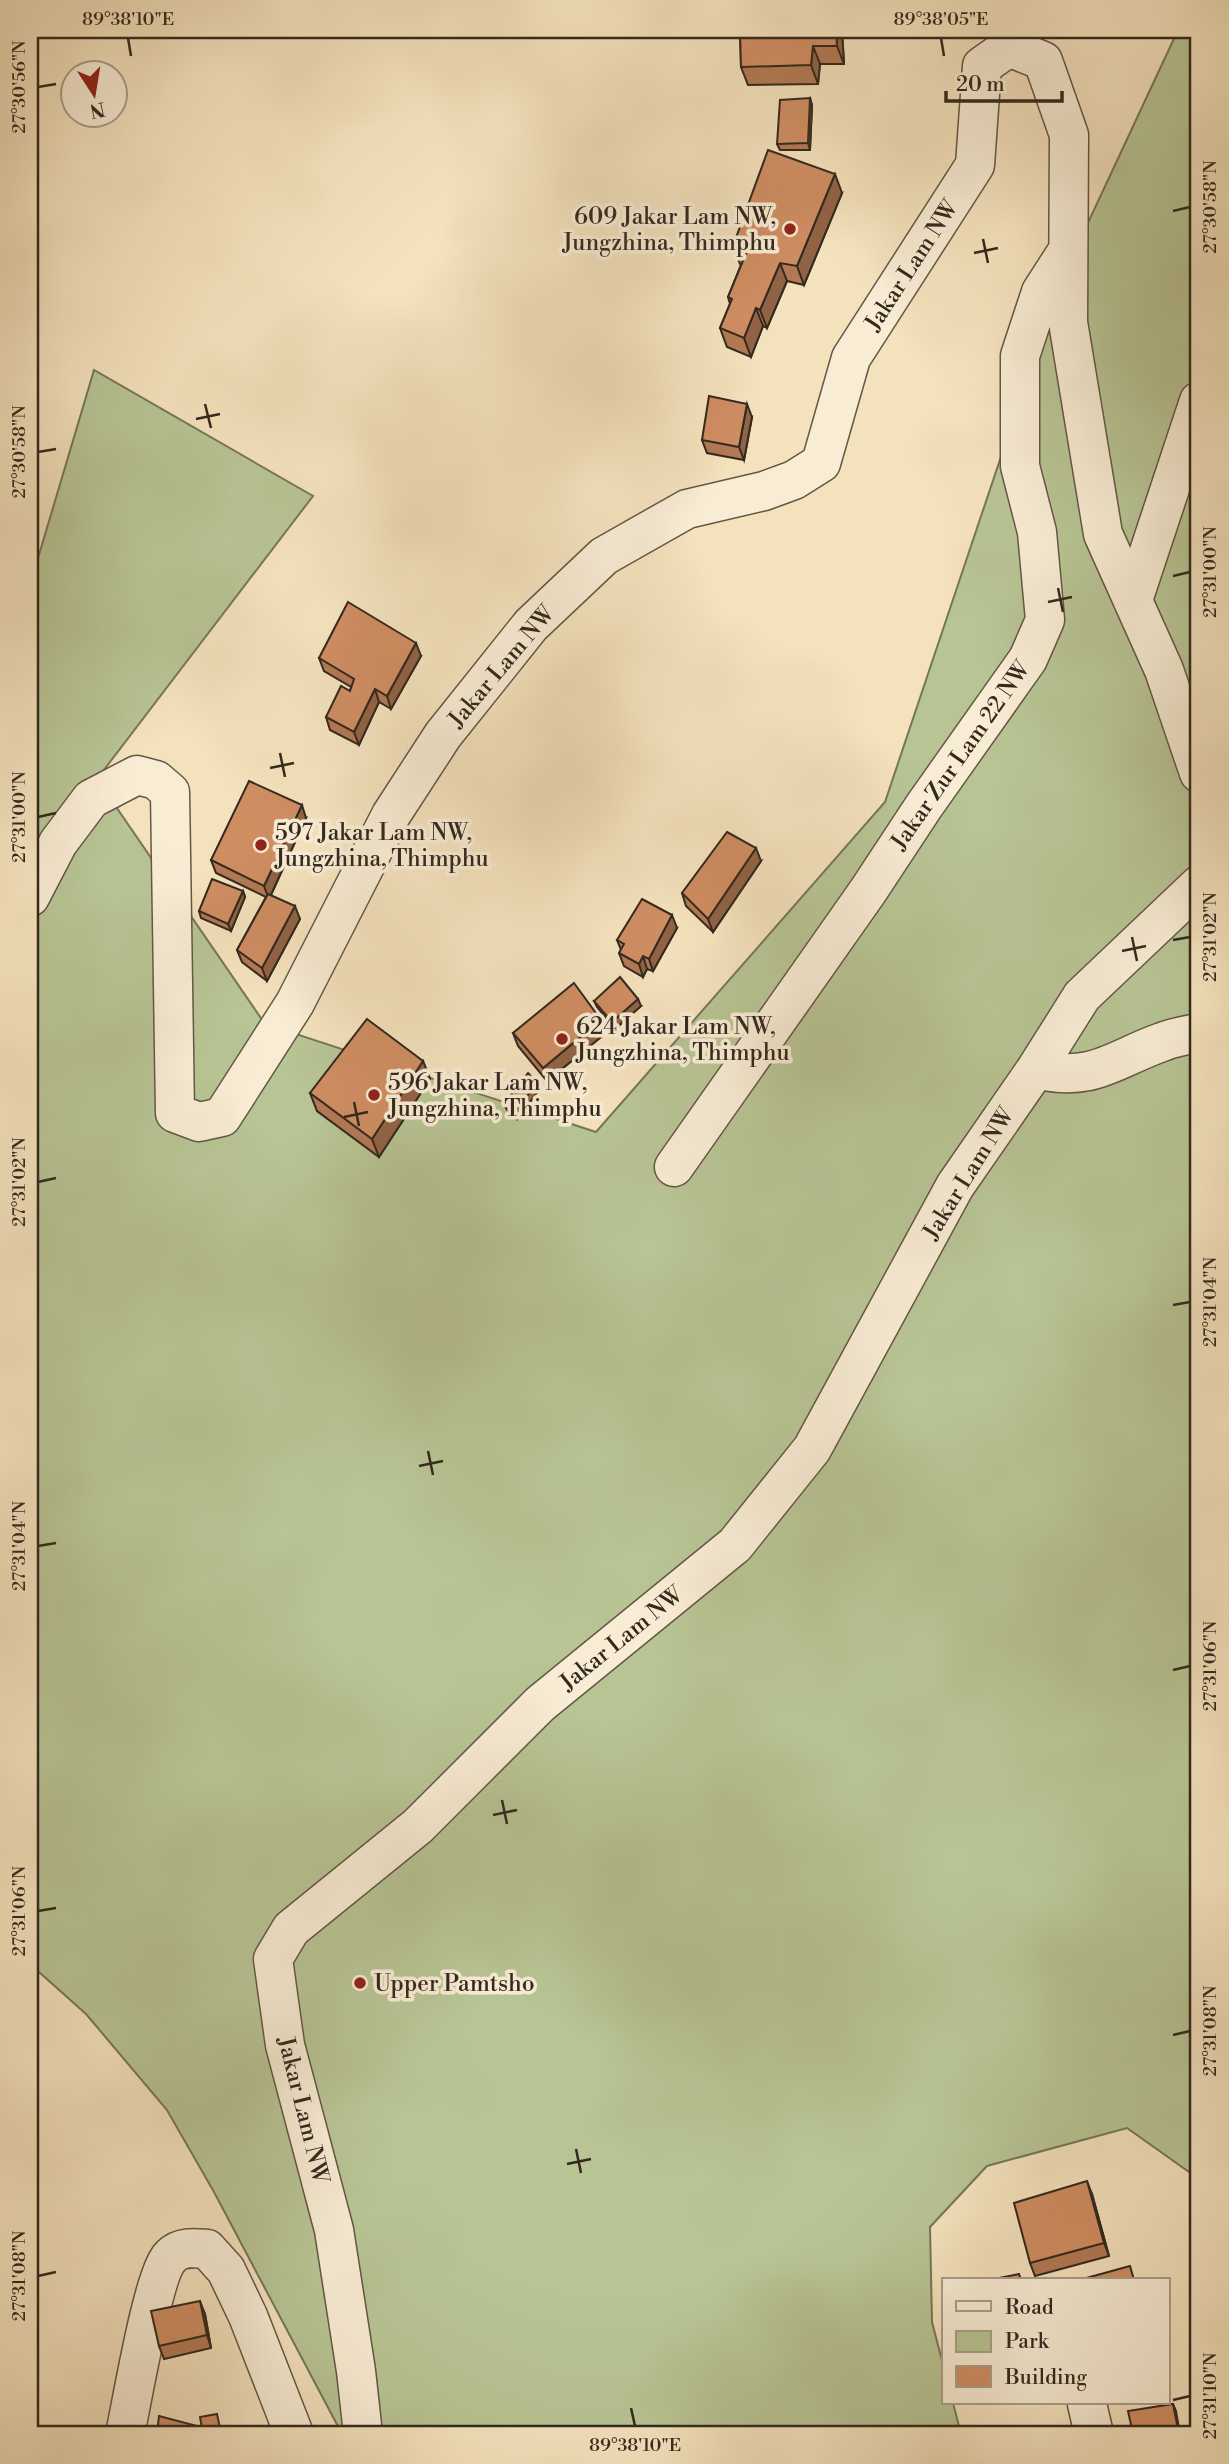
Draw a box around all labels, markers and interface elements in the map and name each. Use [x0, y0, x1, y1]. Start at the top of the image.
text: 89°38'10"E [82, 8, 174, 31]
text: 89°38'05"E [894, 8, 988, 31]
text: 27°30'56"N [8, 40, 31, 134]
north arrow [60, 60, 130, 130]
scale bar [946, 60, 1061, 104]
text: 20 m [956, 72, 1005, 98]
text: N [87, 96, 107, 123]
text: 27°30'58"N [1199, 160, 1222, 254]
street label: Jakar Lam NW [859, 194, 965, 337]
place label: 609 Jakar Lam NW, Jungzhina, Thimphu [561, 203, 776, 257]
marker: 609 Jakar Lam NW, Jungzhina, Thimphu [782, 221, 798, 237]
text: 27°30'58"N [8, 405, 31, 499]
text: 27°31'00"N [1199, 526, 1222, 618]
street label: Jakar Lam NW [442, 599, 561, 734]
street label: Jakar Zur Lam 22 NW [885, 655, 1037, 856]
text: 27°31'00"N [8, 771, 31, 863]
place label: 597 Jakar Lam NW, Jungzhina, Thimphu [274, 819, 489, 873]
marker: 597 Jakar Lam NW, Jungzhina, Thimphu [253, 837, 269, 853]
text: 27°31'02"N [1199, 892, 1222, 982]
place label: 624 Jakar Lam NW, Jungzhina, Thimphu [575, 1013, 790, 1067]
marker: 624 Jakar Lam NW, Jungzhina, Thimphu [554, 1031, 570, 1047]
place label: 596 Jakar Lam NW, Jungzhina, Thimphu [387, 1069, 602, 1123]
marker: 596 Jakar Lam NW, Jungzhina, Thimphu [366, 1087, 382, 1103]
street label: Jakar Lam NW [917, 1101, 1021, 1245]
text: 27°31'02"N [8, 1137, 31, 1227]
text: 27°31'04"N [1199, 1256, 1222, 1347]
text: 27°31'04"N [8, 1500, 31, 1591]
street label: Jakar Lam NW [554, 1580, 690, 1698]
text: 27°31'06"N [1199, 1620, 1222, 1711]
text: 27°31'06"N [8, 1865, 31, 1956]
place label: Upper Pamtsho [374, 1970, 535, 1998]
marker: Upper Pamtsho [352, 1975, 368, 1991]
text: 27°31'08"N [1199, 1985, 1222, 2076]
street label: Jakar Lam NW [271, 2033, 335, 2188]
text: 27°31'08"N [8, 2230, 31, 2321]
legend [942, 2278, 1170, 2404]
text: Road [1005, 2295, 1054, 2321]
text: Park [1005, 2329, 1050, 2355]
text: 27°31'10"N [1199, 2352, 1222, 2439]
text: Building [1004, 2365, 1087, 2391]
text: 89°38'10"E [589, 2434, 681, 2457]

